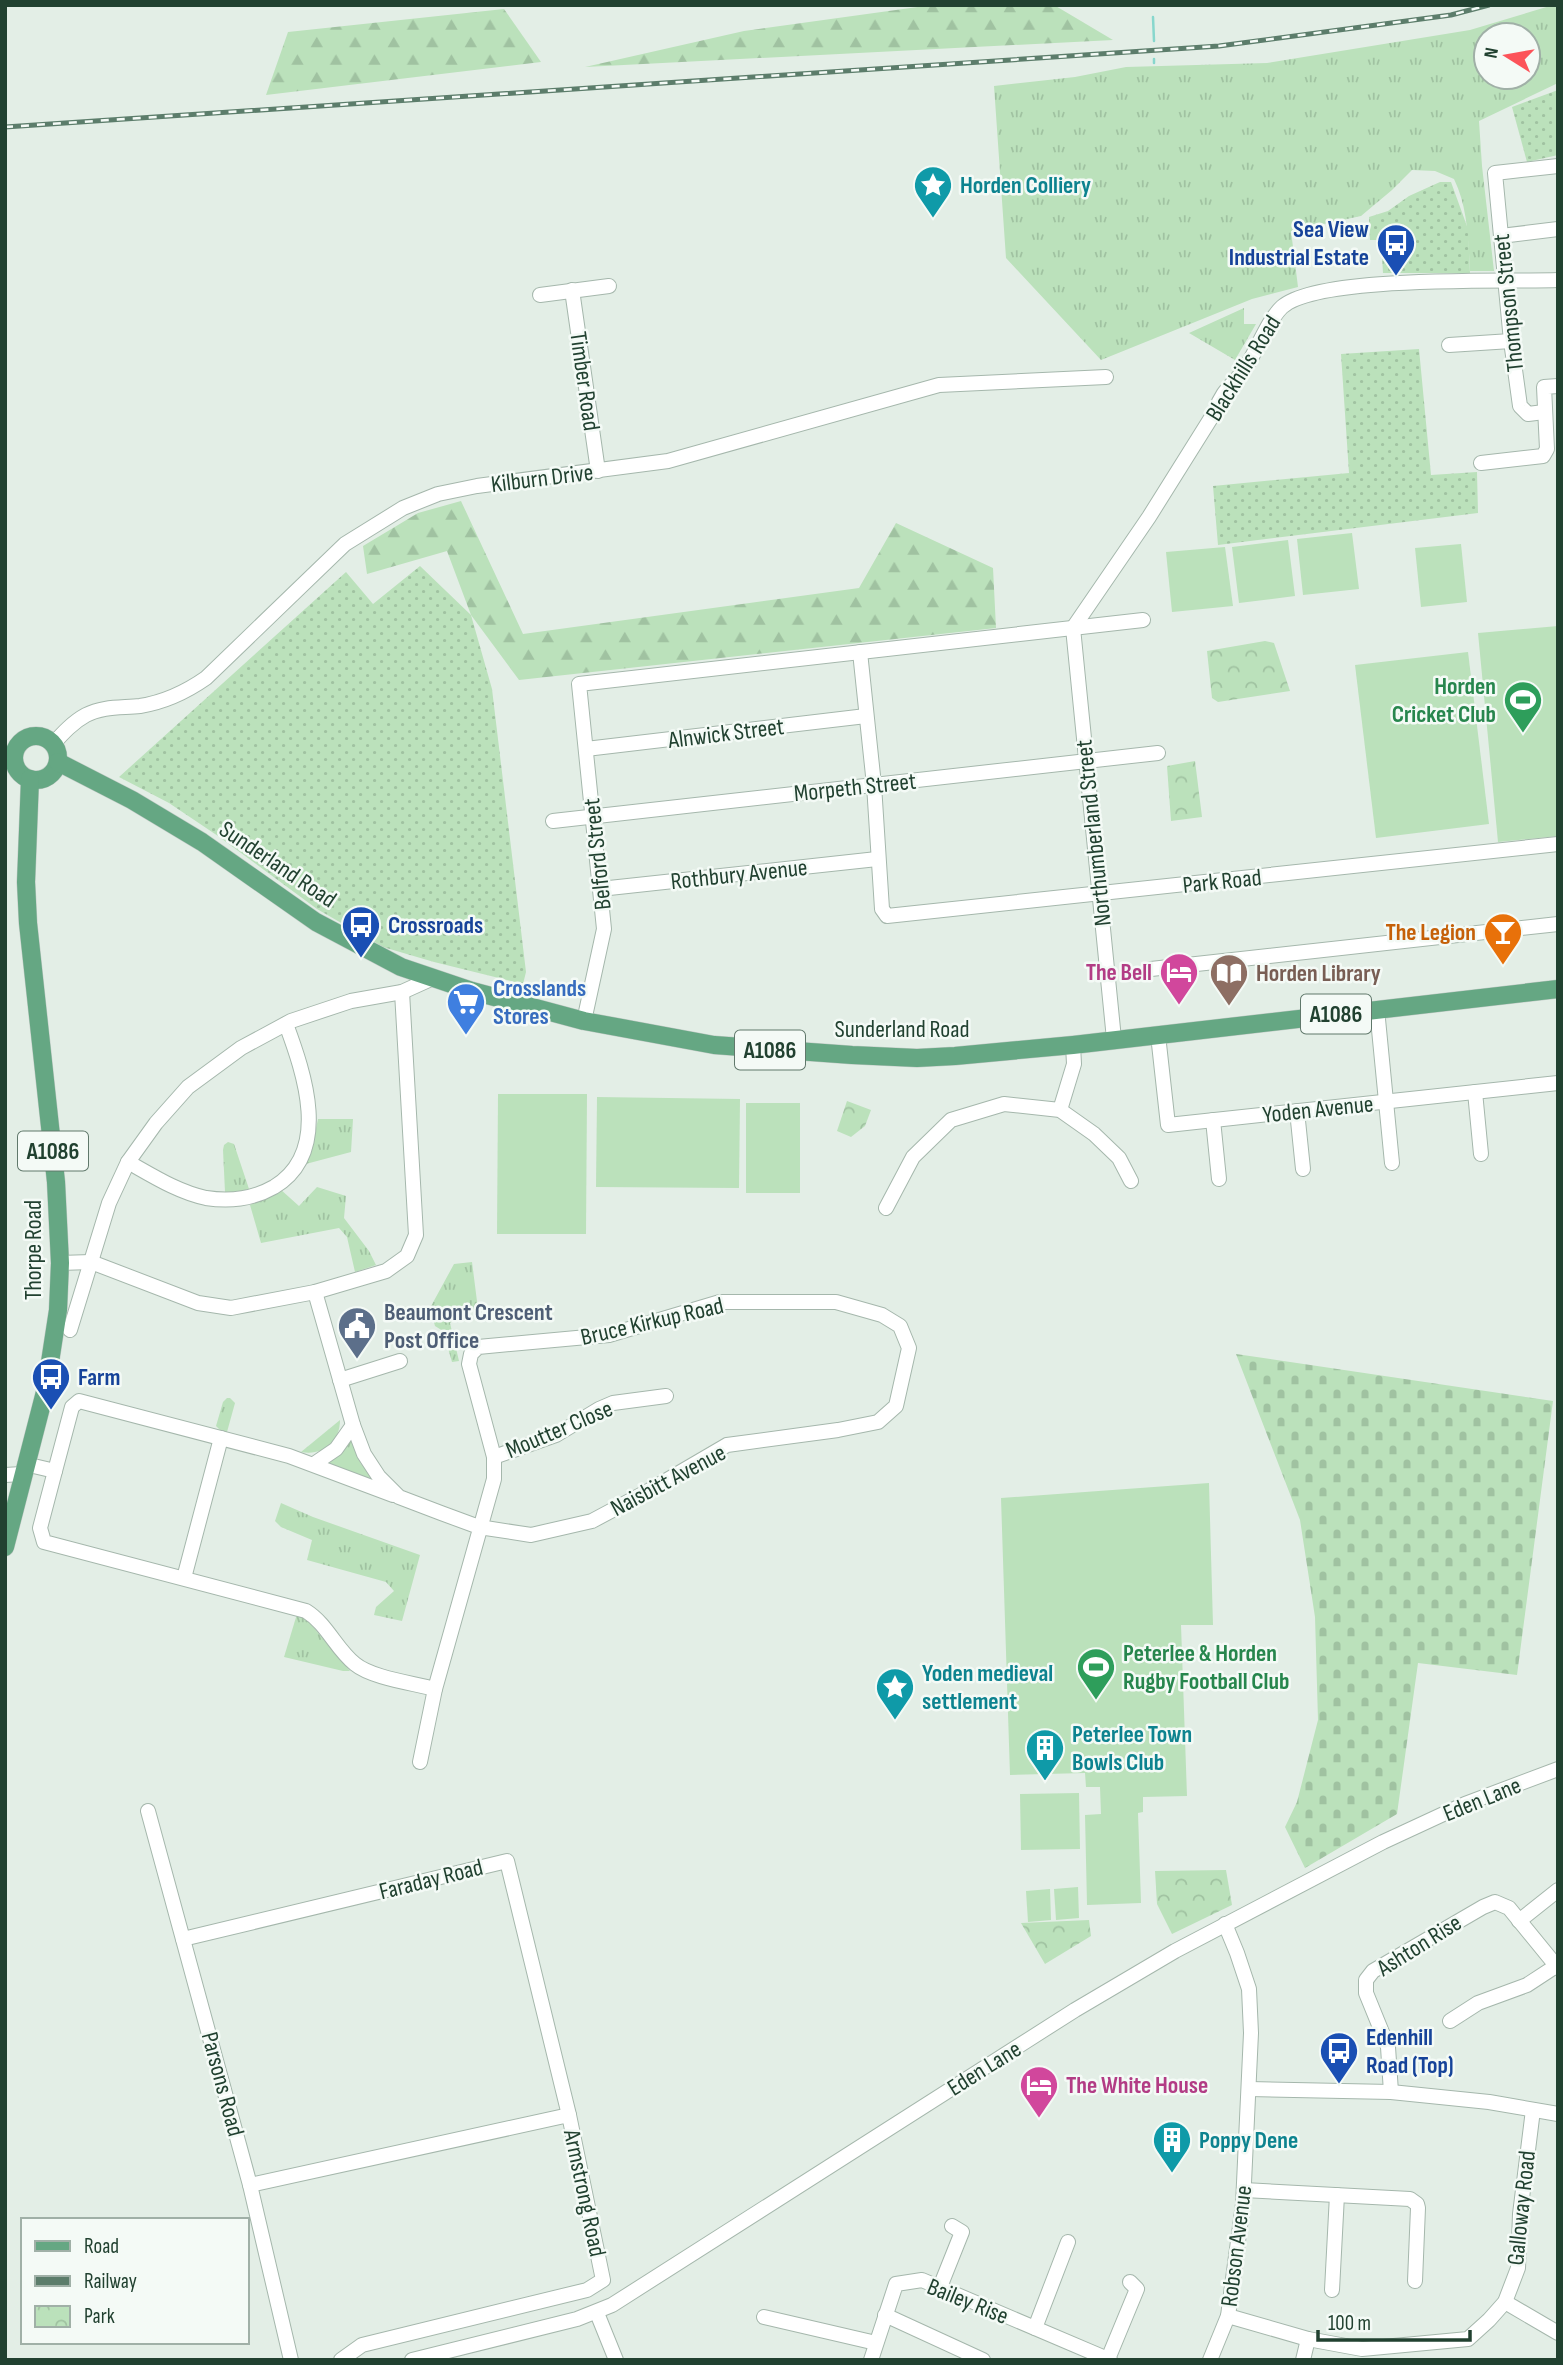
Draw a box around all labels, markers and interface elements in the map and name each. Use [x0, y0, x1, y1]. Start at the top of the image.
north arrow [1472, 21, 1542, 91]
text: N [1480, 46, 1504, 60]
place icon: Horden Colliery [912, 164, 954, 219]
place label: Horden Colliery [960, 171, 1091, 200]
place label: Sea View Industrial Estate [1229, 215, 1370, 272]
bus stop icon: Sea View Industrial Estate [1375, 222, 1417, 277]
street label: Thompson Street [1487, 233, 1530, 373]
street label: Blackhills Road [1200, 310, 1287, 427]
street label: Timber Road [563, 330, 606, 433]
street label: Kilburn Drive [489, 458, 595, 499]
place label: Horden Cricket Club [1392, 672, 1496, 729]
sports icon: Horden Cricket Club [1502, 679, 1544, 734]
street label: Alnwick Street [665, 712, 786, 755]
street label: Northumberland Street [1069, 738, 1118, 928]
street label: Morpeth Street [793, 767, 918, 808]
street label: Belford Street [577, 797, 618, 911]
street label: Sunderland Road [214, 815, 342, 914]
street label: Rothbury Avenue [669, 853, 809, 896]
street label: Park Road [1181, 863, 1263, 900]
bus stop icon: Crossroads [340, 904, 382, 959]
place label: Crossroads [388, 911, 483, 940]
bar icon: The Legion [1482, 911, 1524, 966]
place label: The Legion [1385, 918, 1476, 947]
hotel icon: The Bell [1158, 951, 1200, 1006]
library icon: Horden Library [1208, 952, 1250, 1007]
place label: The Bell [1086, 958, 1152, 987]
place label: Horden Library [1256, 959, 1381, 988]
place label: Crosslands Stores [493, 974, 586, 1031]
supermarket icon: Crosslands Stores [445, 981, 487, 1036]
road number: A1086 [1301, 995, 1371, 1034]
street label: Sunderland Road [835, 1015, 969, 1044]
road number: A1086 [735, 1030, 805, 1070]
street label: Yoden Avenue [1261, 1089, 1375, 1130]
road number: A1086 [18, 1132, 88, 1170]
street label: Thorpe Road [19, 1200, 48, 1300]
street label: Bruce Kirkup Road [578, 1291, 726, 1352]
place label: Beaumont Crescent Post Office [384, 1298, 553, 1355]
public building icon: Beaumont Crescent Post Office [336, 1305, 378, 1360]
bus stop icon: Farm [30, 1356, 72, 1411]
place label: Farm [78, 1363, 120, 1392]
street label: Moutter Close [501, 1394, 617, 1465]
street label: Naisbitt Avenue [606, 1438, 731, 1523]
place label: Peterlee & Horden Rugby Football Club [1123, 1639, 1289, 1696]
sports icon: Peterlee & Horden Rugby Football Club [1075, 1646, 1117, 1701]
place label: Yoden medieval settlement [922, 1659, 1053, 1716]
place icon: Yoden medieval settlement [874, 1666, 916, 1721]
place label: Peterlee Town Bowls Club [1072, 1720, 1192, 1777]
building icon: Peterlee Town Bowls Club [1024, 1727, 1066, 1782]
street label: Eden Lane [1439, 1771, 1525, 1828]
street label: Faraday Road [376, 1853, 486, 1906]
street label: Ashton Rise [1371, 1908, 1467, 1983]
place label: Edenhill Road (Top) [1366, 2023, 1453, 2080]
street label: Parsons Road [195, 2029, 250, 2139]
bus stop icon: Edenhill Road (Top) [1318, 2030, 1360, 2085]
street label: Eden Lane [942, 2035, 1027, 2102]
hotel icon: The White House [1018, 2064, 1060, 2119]
place label: The White House [1066, 2071, 1208, 2100]
building icon: Poppy Dene [1151, 2119, 1193, 2174]
street label: Armstrong Road [557, 2126, 612, 2259]
place label: Poppy Dene [1199, 2126, 1298, 2155]
street label: Galloway Road [1501, 2149, 1542, 2267]
street label: Robson Avenue [1215, 2184, 1258, 2308]
legend [21, 2218, 248, 2344]
text: Road [84, 2234, 119, 2259]
text: Railway [84, 2269, 137, 2294]
street label: Bailey Rise [923, 2272, 1013, 2331]
scale bar [1318, 2298, 1470, 2342]
text: Park [84, 2304, 115, 2329]
text: 100 m [1328, 2311, 1371, 2336]

